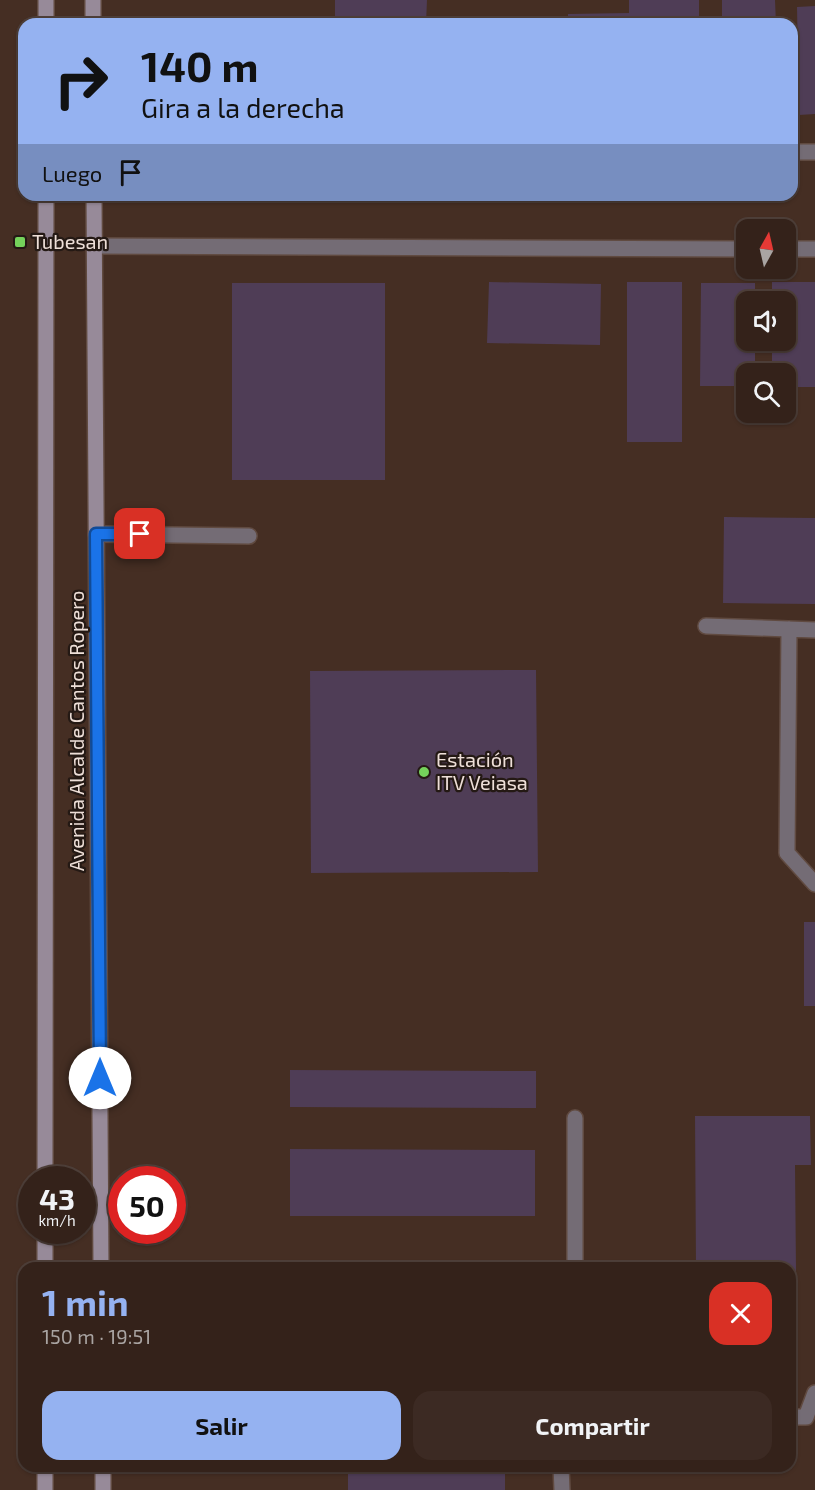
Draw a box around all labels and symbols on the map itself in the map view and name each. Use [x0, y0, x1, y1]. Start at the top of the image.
north arrow [736, 219, 796, 279]
place label: Tubesan [32, 229, 108, 253]
marker: Tubesan [13, 235, 27, 249]
pin [114, 508, 165, 559]
street label: Avenida Alcalde Cantos Ropero [64, 591, 88, 871]
place label: Estación ITV Veiasa [436, 747, 528, 794]
marker: Estación ITV Veiasa [417, 765, 431, 779]
position arrow [68, 1046, 132, 1110]
speed limit sign: 50 [108, 1166, 186, 1244]

